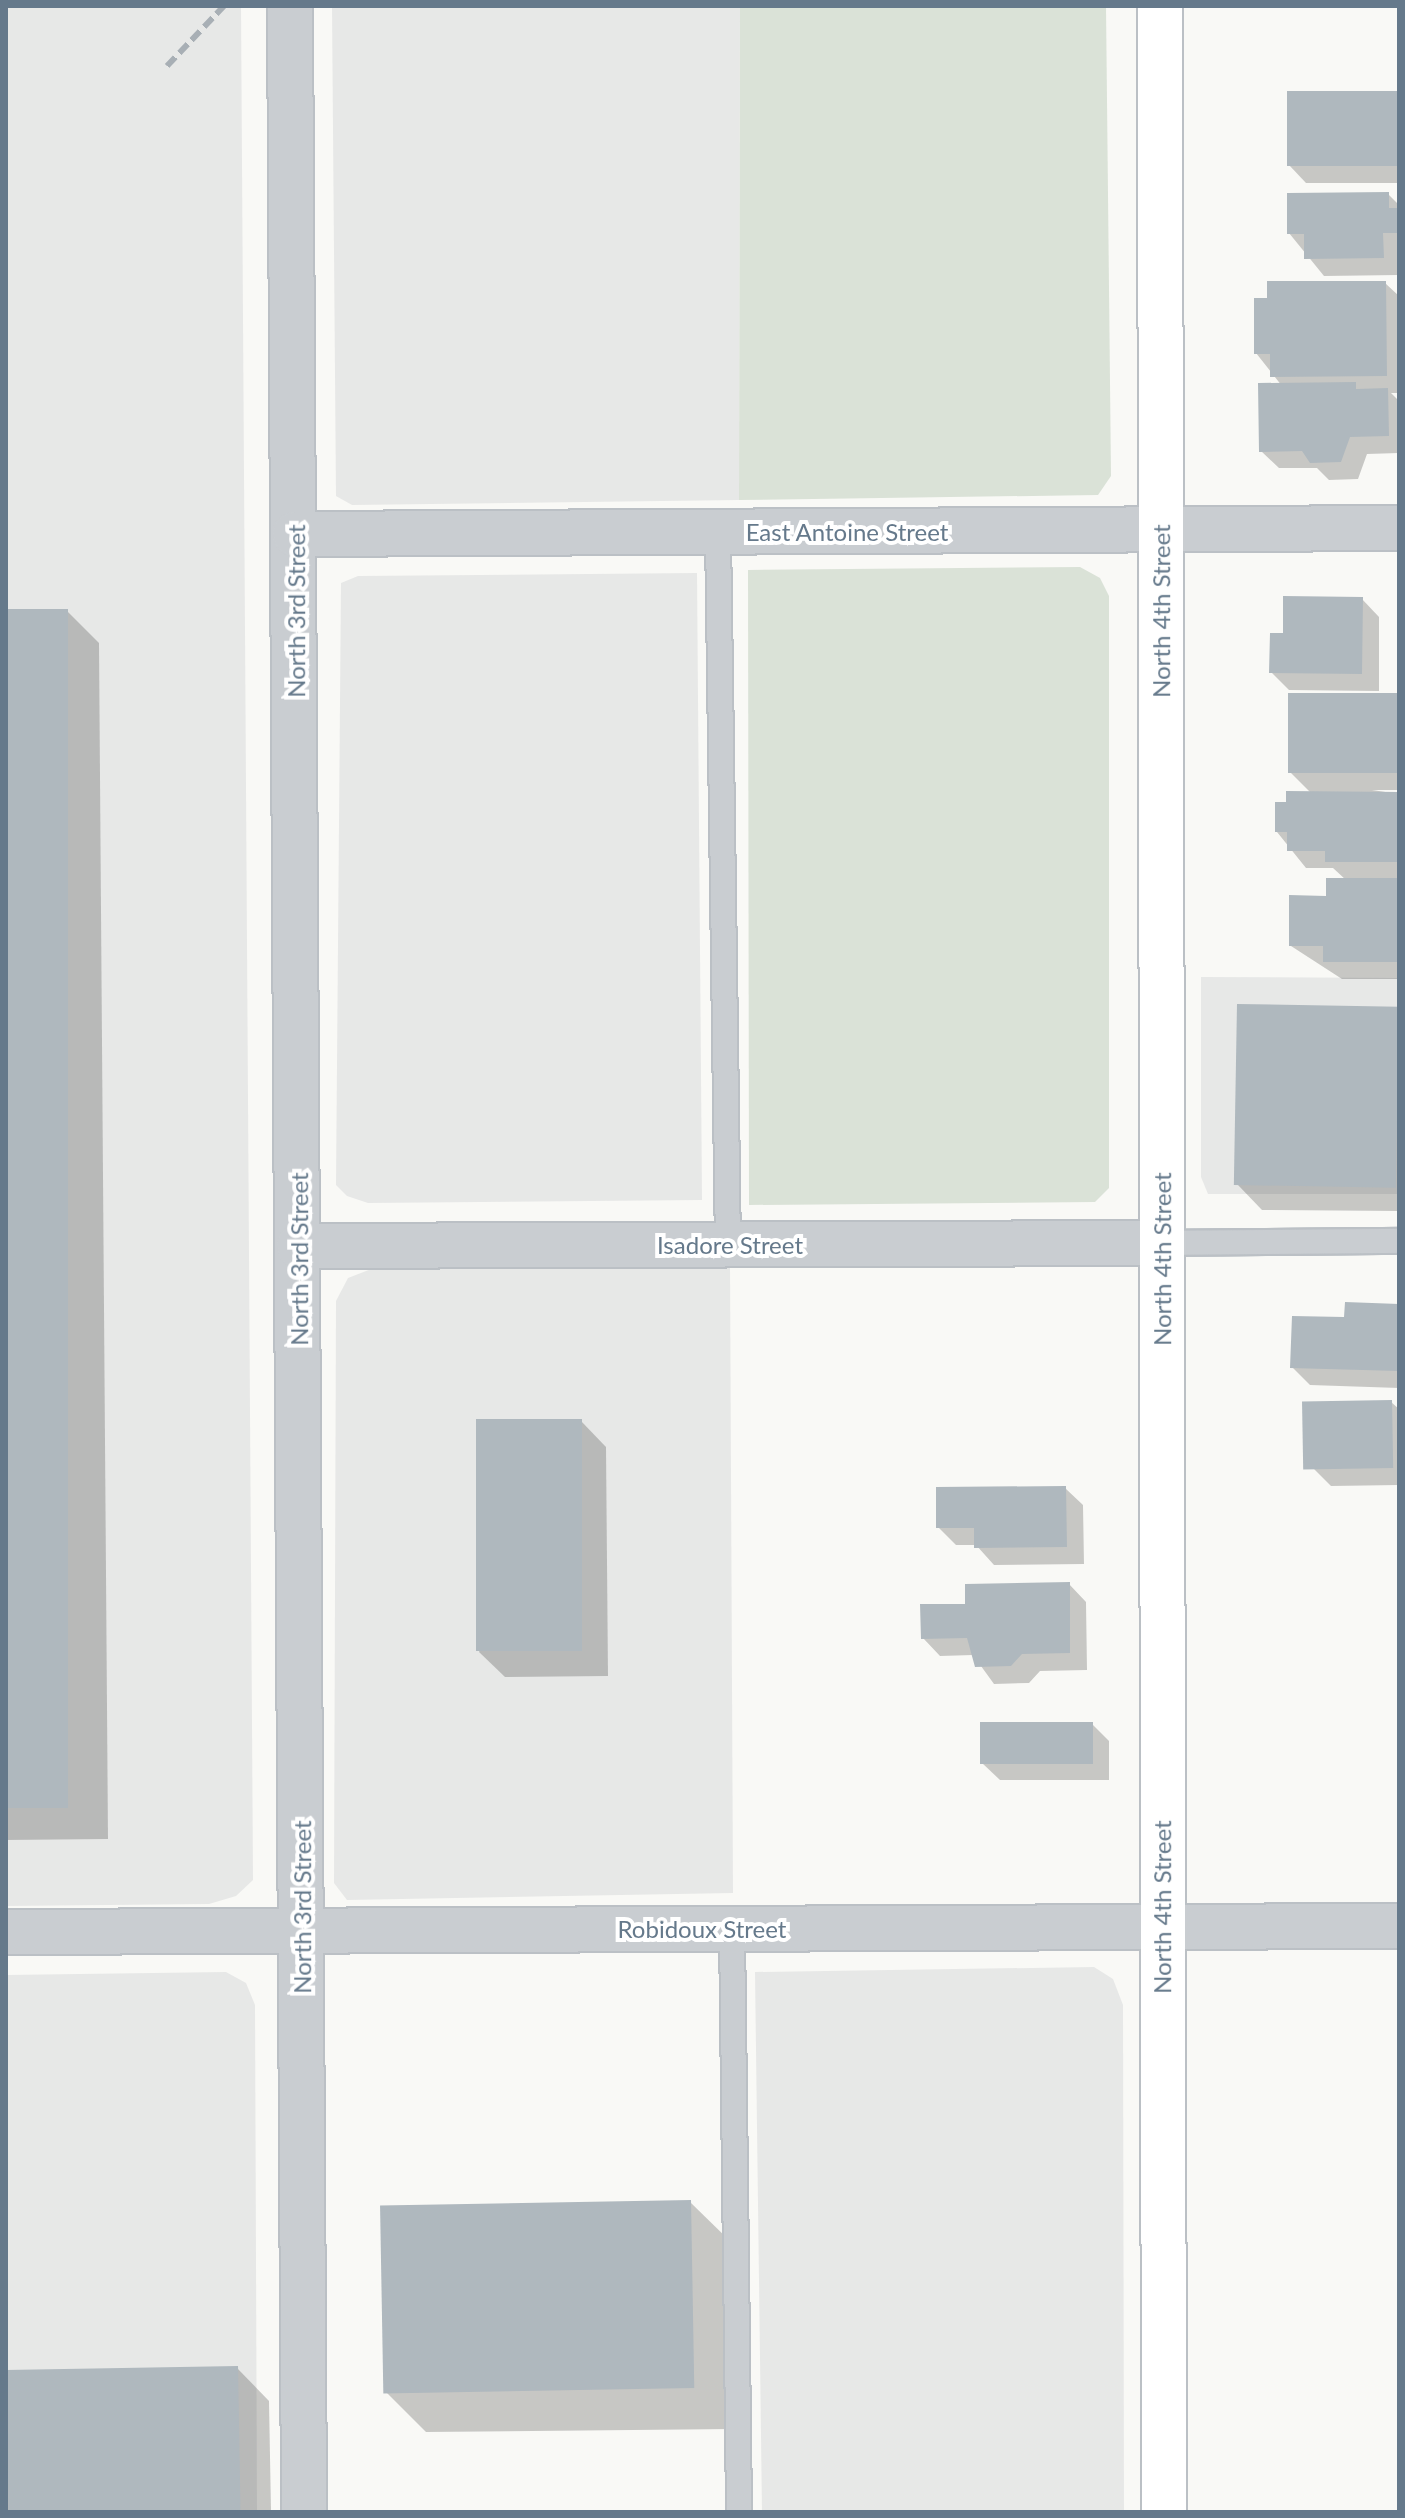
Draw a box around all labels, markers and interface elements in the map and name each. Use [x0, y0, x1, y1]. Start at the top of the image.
street label: East Antoine Street [745, 518, 949, 546]
street label: North 3rd Street [282, 524, 310, 698]
street label: North 4th Street [1147, 524, 1175, 698]
street label: North 3rd Street [285, 1172, 313, 1346]
street label: North 4th Street [1148, 1172, 1176, 1346]
street label: Isadore Street [657, 1231, 803, 1259]
street label: North 3rd Street [288, 1820, 316, 1994]
street label: North 4th Street [1148, 1820, 1176, 1994]
street label: Robidoux Street [618, 1915, 786, 1943]

